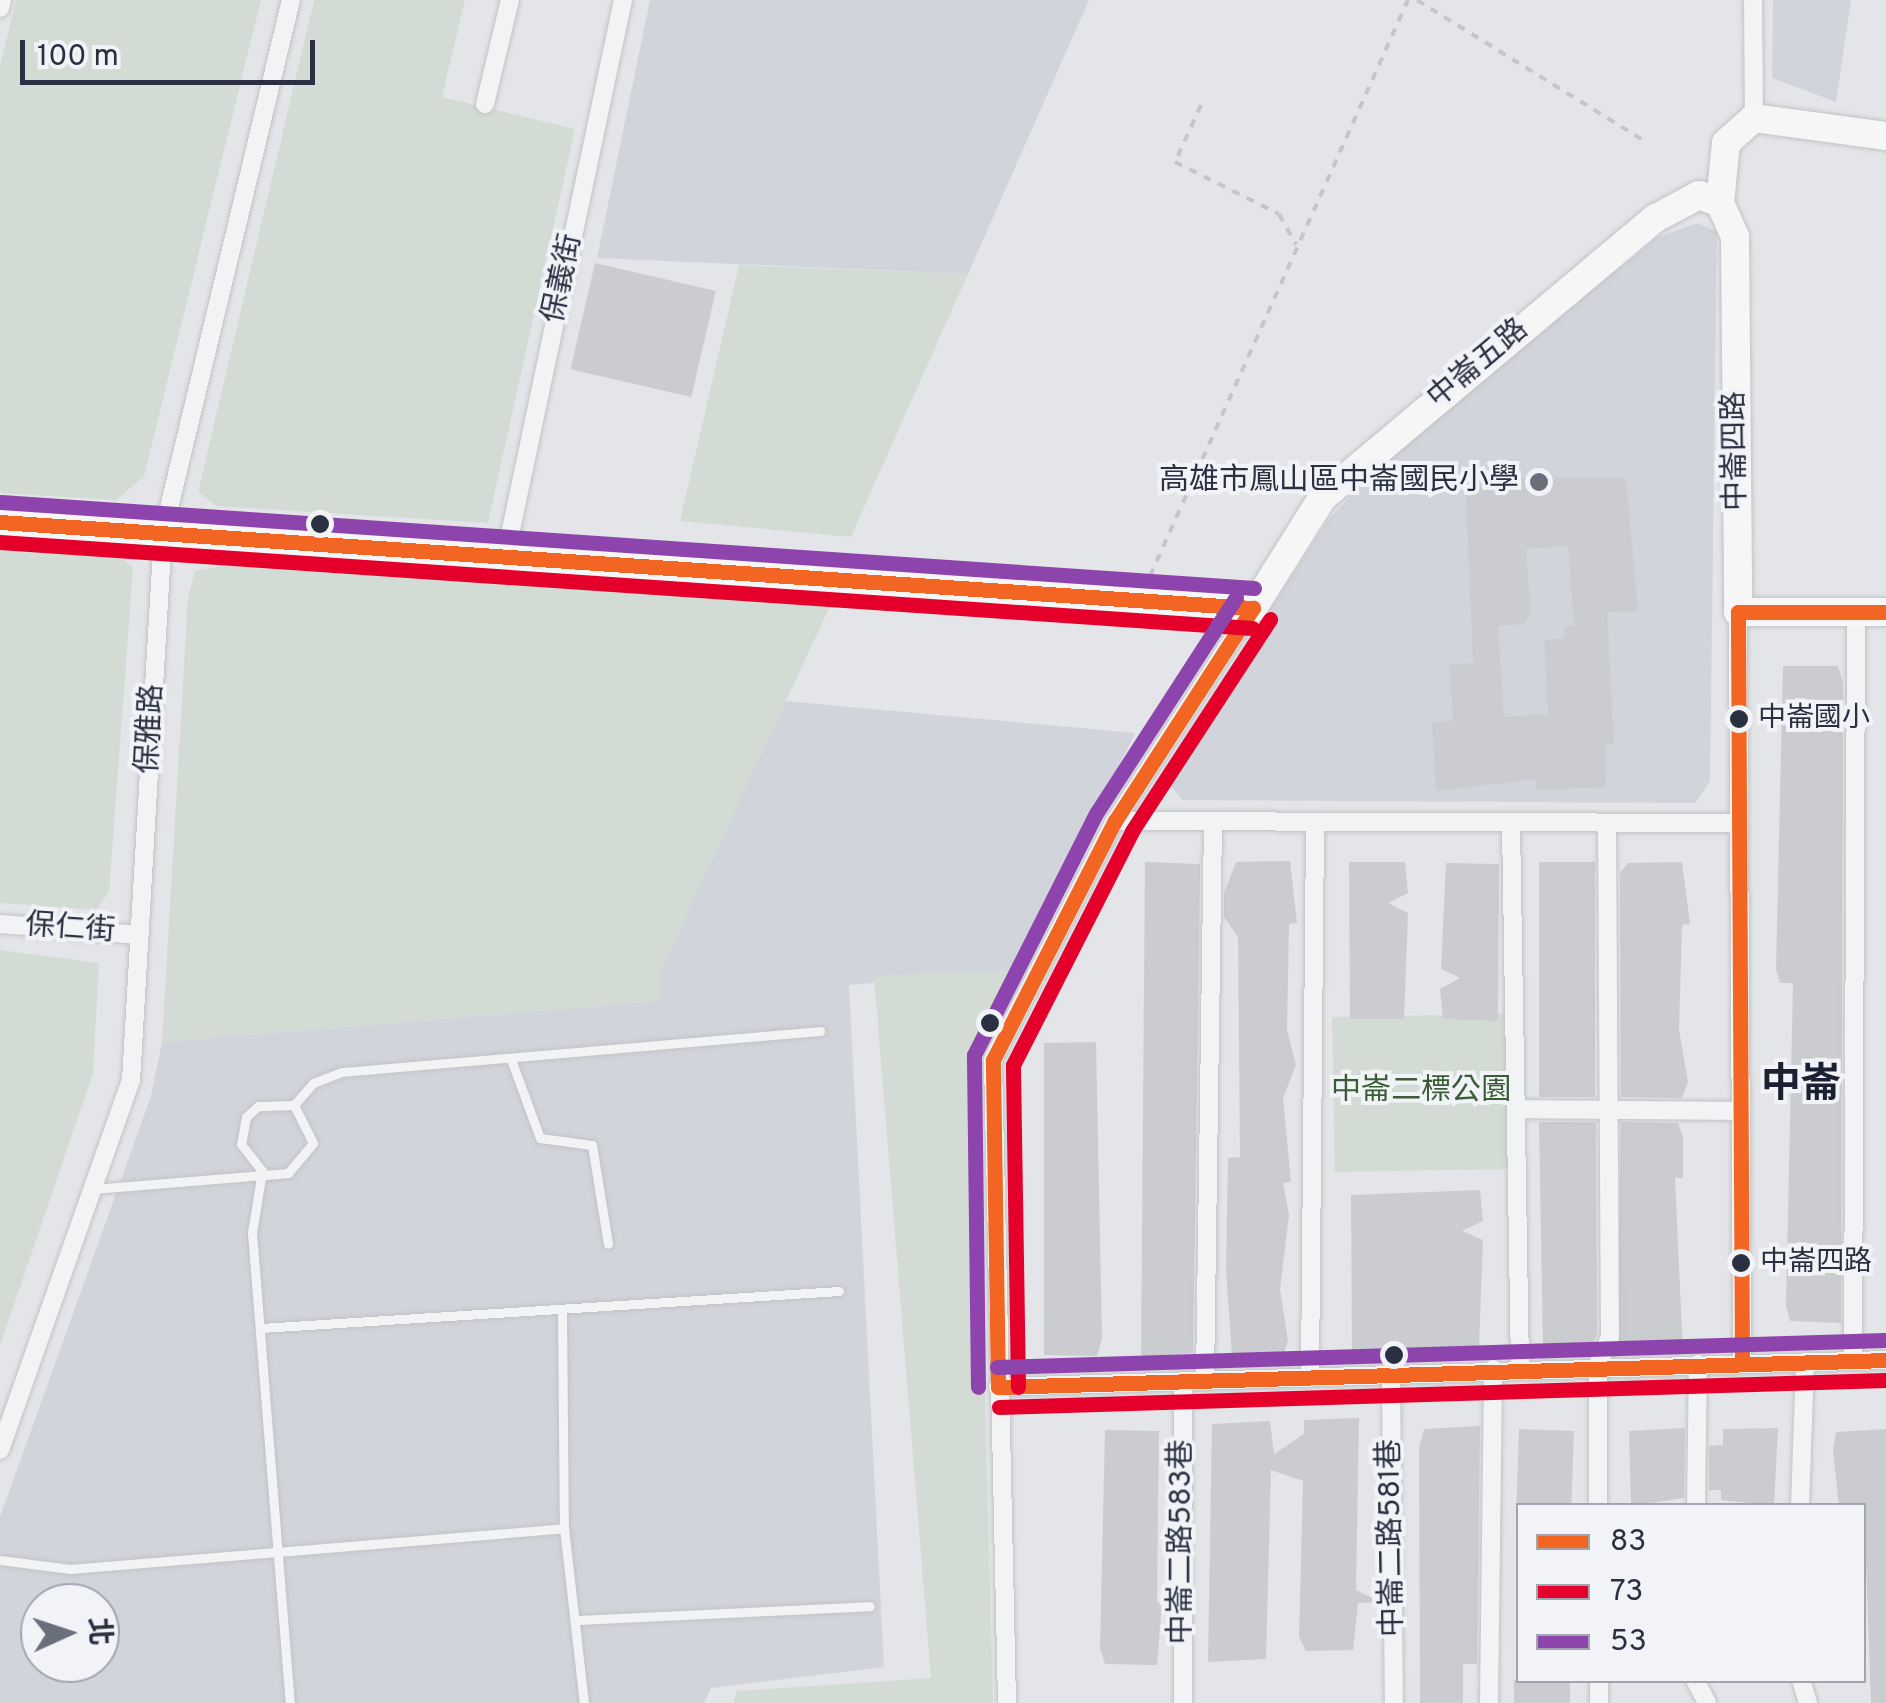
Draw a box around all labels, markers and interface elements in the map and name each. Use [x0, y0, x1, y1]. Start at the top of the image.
scale bar [25, 20, 320, 82]
text: 100 m [37, 39, 119, 76]
street label: 保義街 [537, 231, 591, 327]
street label: 中崙五路 [1421, 313, 1537, 417]
street label: 中崙四路 [1718, 391, 1756, 511]
place label: 高雄市鳳山區中崙國民小學 [1159, 464, 1519, 500]
marker: 高雄市鳳山區中崙國民小學 [1528, 471, 1550, 493]
unlabelled marker [310, 514, 330, 534]
street label: 保雅路 [132, 683, 172, 775]
place label: 中崙國小 [1758, 702, 1870, 736]
marker: 中崙國小 [1729, 709, 1749, 729]
street label: 保仁街 [24, 909, 116, 951]
unlabelled marker [980, 1013, 1000, 1033]
district label: 中崙 [1761, 1062, 1841, 1110]
park label: 中崙二標公園 [1331, 1074, 1511, 1110]
place label: 中崙四路 [1760, 1246, 1872, 1280]
marker: 中崙四路 [1731, 1253, 1751, 1273]
unlabelled marker [1384, 1345, 1404, 1365]
street label: 中崙二路583巷 [1165, 1439, 1201, 1645]
street label: 中崙二路581巷 [1373, 1439, 1413, 1637]
legend [1516, 1503, 1866, 1683]
text: 83 [1610, 1524, 1646, 1561]
text: 73 [1610, 1574, 1643, 1611]
north arrow [20, 1583, 120, 1683]
text: 北 [79, 1617, 117, 1646]
text: 53 [1610, 1624, 1647, 1661]

